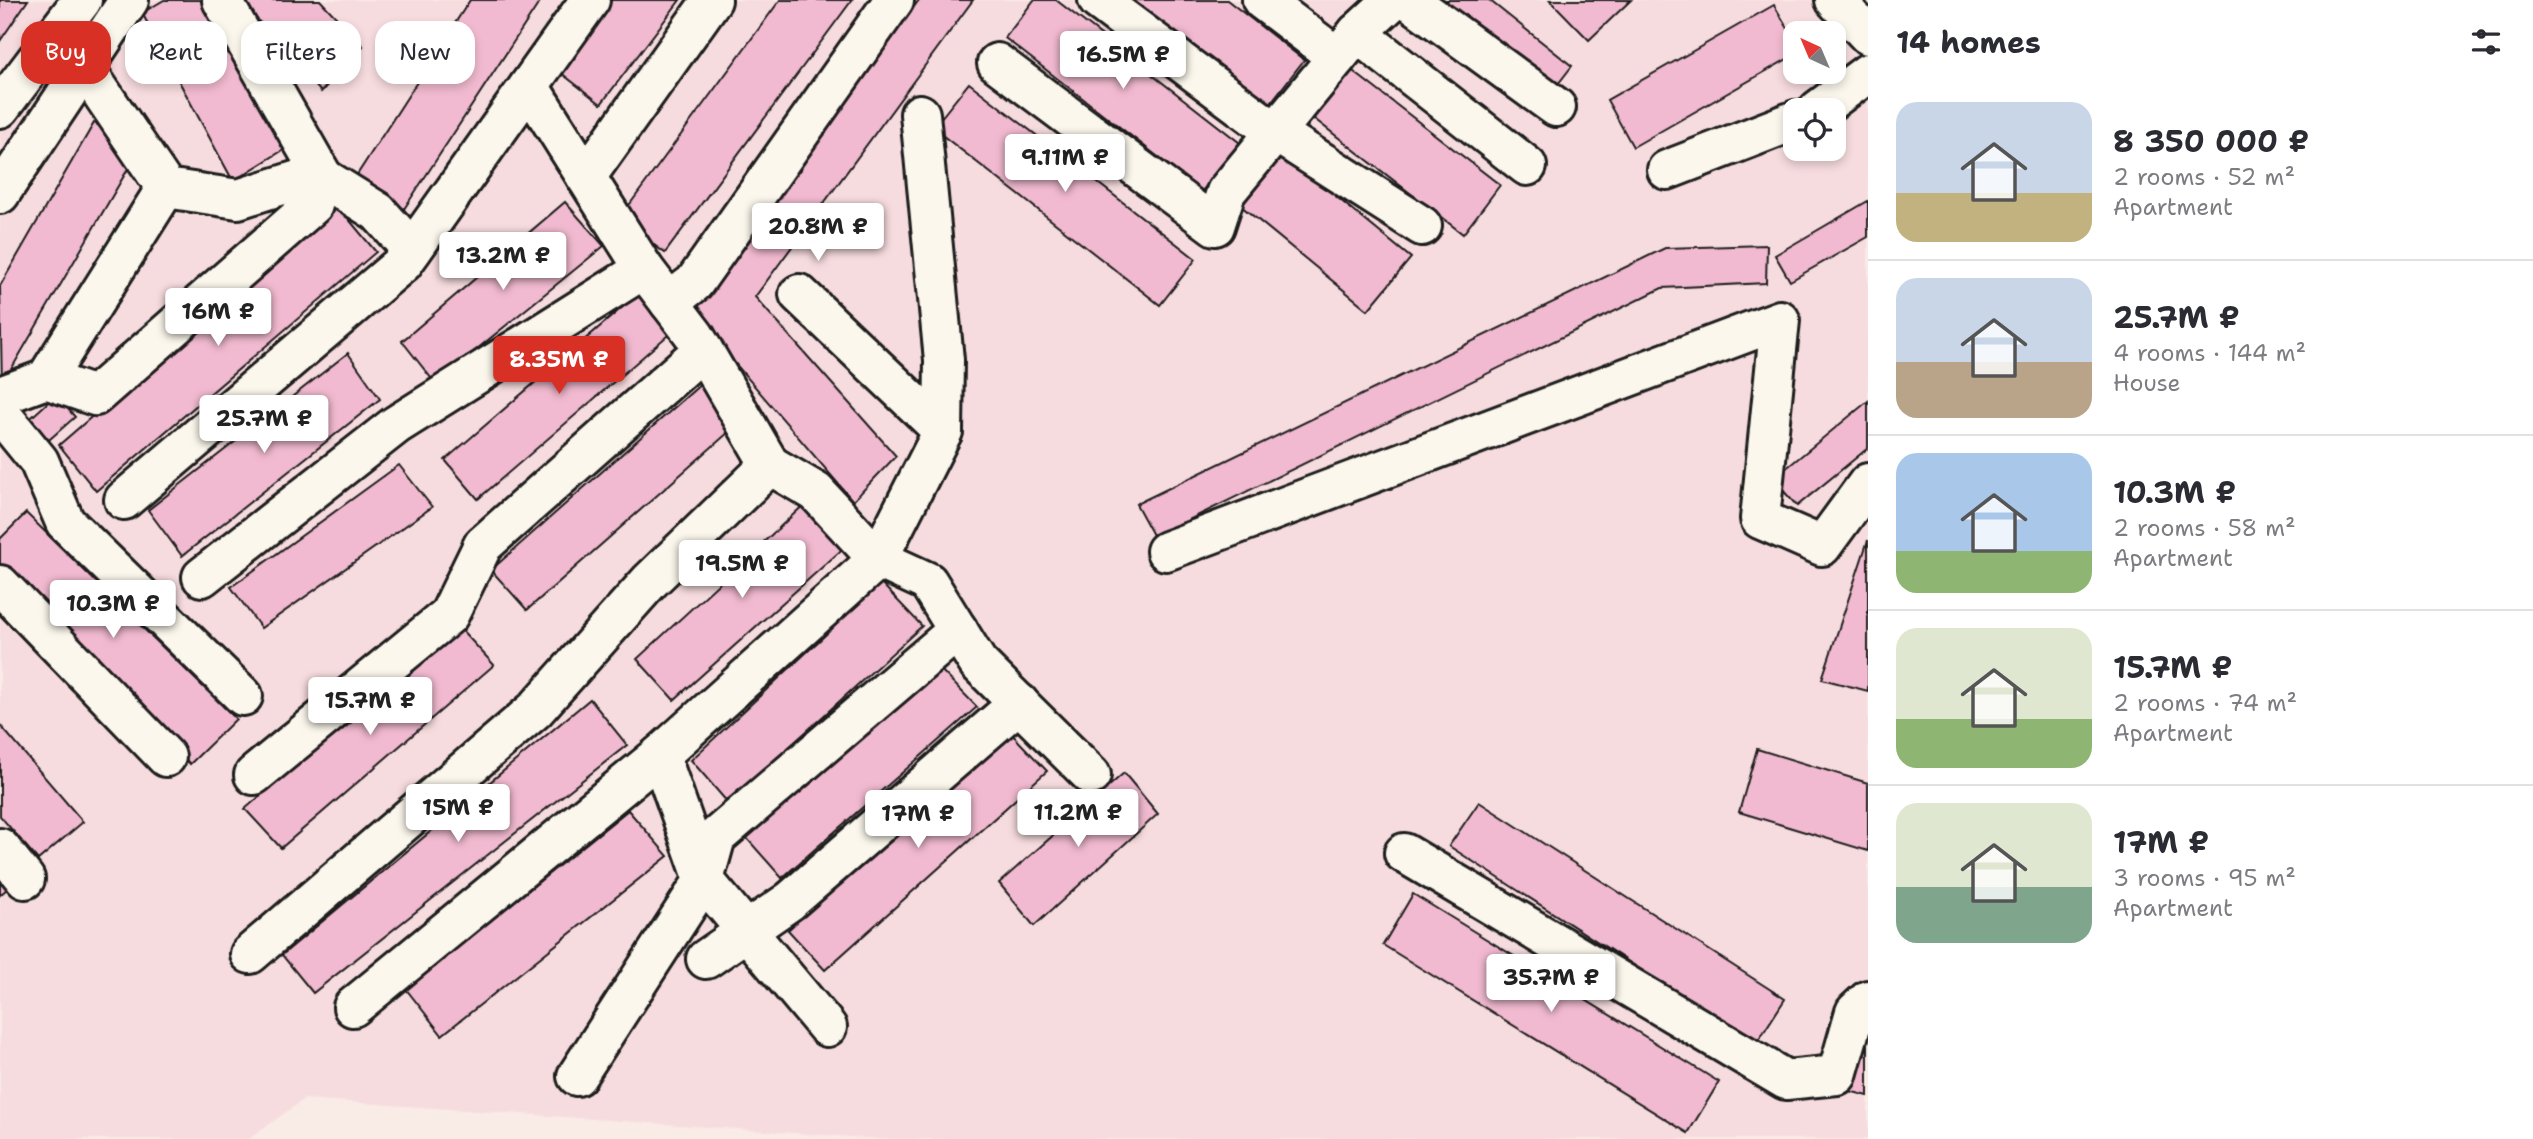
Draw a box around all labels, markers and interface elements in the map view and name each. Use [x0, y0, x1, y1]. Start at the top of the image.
chip: Buy [21, 21, 111, 84]
chip: Rent [125, 21, 227, 84]
chip: Filters [241, 21, 361, 84]
chip: New [375, 21, 475, 84]
north arrow [1783, 21, 1846, 84]
map controls [1783, 21, 1846, 161]
text: 14 homes [1896, 22, 2041, 63]
icon: filters [2467, 23, 2505, 61]
pin: 16.5M ₽ [1058, 32, 1188, 91]
text: 16.5M ₽ [1076, 39, 1170, 69]
button: locate [1783, 98, 1846, 161]
text: 8 350 000 ₽ [2113, 121, 2309, 162]
icon: home [1952, 130, 2036, 214]
pin: 9.11M ₽ [1000, 134, 1130, 194]
text: 9.11M ₽ [1021, 142, 1109, 172]
text: 2 rooms · 52 m² [2113, 162, 2295, 192]
text: Apartment [2113, 192, 2233, 222]
pin: 20.8M ₽ [753, 204, 883, 263]
text: 20.8M ₽ [768, 211, 868, 241]
pin: 13.2M ₽ [438, 232, 568, 292]
text: 13.2M ₽ [455, 240, 551, 270]
pin: 16M ₽ [169, 288, 267, 348]
text: 16M ₽ [181, 296, 255, 326]
text: 25.7M ₽ [2113, 297, 2240, 338]
icon: home [1952, 306, 2036, 390]
pin: 8.35M ₽ [494, 336, 624, 396]
text: 4 rooms · 144 m² [2113, 338, 2306, 368]
text: 8.35M ₽ [509, 344, 609, 374]
text: House [2113, 368, 2181, 398]
pin: 25.7M ₽ [199, 396, 329, 455]
text: 25.7M ₽ [215, 403, 313, 433]
text: 10.3M ₽ [2113, 472, 2236, 513]
icon: home [1952, 481, 2036, 565]
text: 2 rooms · 58 m² [2113, 513, 2296, 543]
pin: 19.5M ₽ [677, 540, 807, 600]
text: Apartment [2113, 543, 2233, 573]
text: 19.5M ₽ [695, 548, 789, 578]
pin: 10.3M ₽ [48, 580, 178, 640]
text: 10.3M ₽ [66, 588, 160, 618]
text: 15.7M ₽ [2113, 647, 2233, 688]
icon: home [1952, 656, 2036, 740]
pin: 15.7M ₽ [305, 678, 435, 737]
text: 15.7M ₽ [324, 685, 416, 715]
text: 2 rooms · 74 m² [2113, 688, 2297, 718]
text: Apartment [2113, 718, 2233, 748]
pin: 15M ₽ [409, 784, 507, 844]
pin: 17M ₽ [869, 790, 967, 850]
pin: 11.2M ₽ [1013, 790, 1143, 849]
text: 15M ₽ [422, 792, 494, 822]
text: 11.2M ₽ [1033, 797, 1123, 827]
text: 17M ₽ [881, 798, 955, 828]
text: 17M ₽ [2113, 822, 2209, 863]
icon: home [1952, 831, 2036, 915]
text: 3 rooms · 95 m² [2113, 863, 2296, 893]
text: Apartment [2113, 893, 2233, 923]
pin: 35.7M ₽ [1486, 954, 1616, 1014]
text: 35.7M ₽ [1502, 962, 1600, 992]

